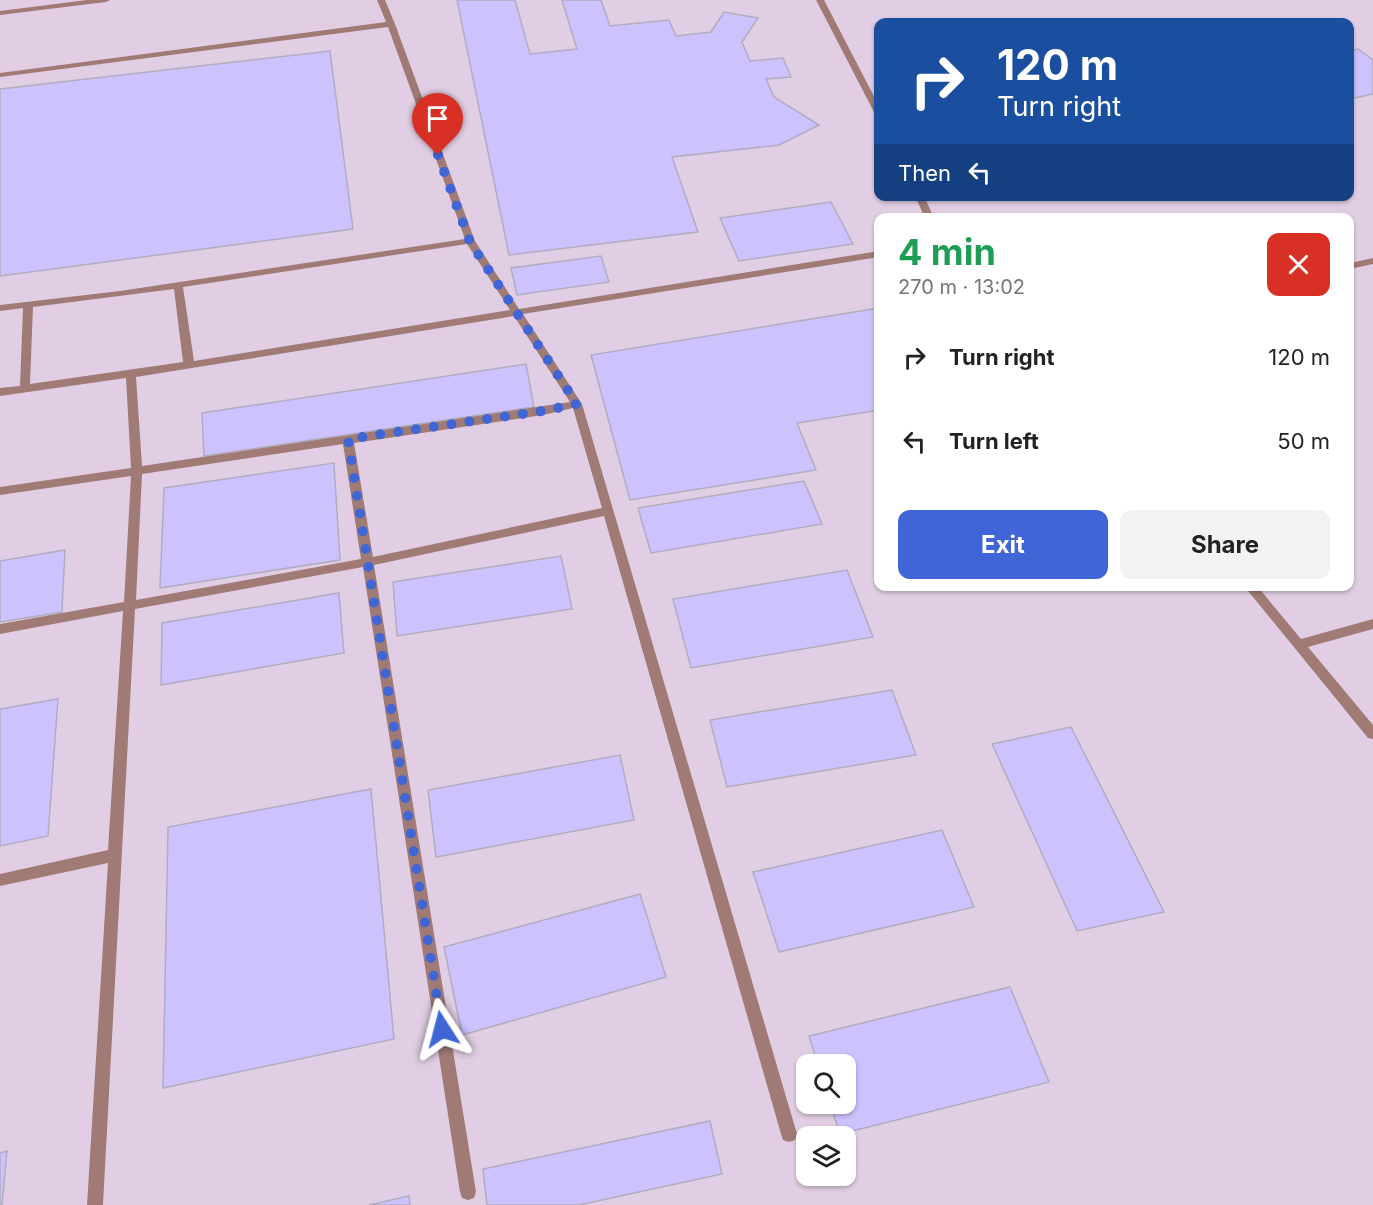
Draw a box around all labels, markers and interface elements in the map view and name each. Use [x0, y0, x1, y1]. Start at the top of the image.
text: 120 m [997, 39, 1118, 90]
icon: right [898, 42, 976, 120]
text: Turn right [997, 90, 1121, 123]
pin [412, 93, 463, 155]
icon: arrive [421, 102, 454, 135]
icon: left [963, 156, 996, 189]
text: Then [898, 160, 951, 186]
text: 4 min [898, 230, 996, 274]
button: close [1267, 233, 1330, 296]
text: 270 m · 13:02 [898, 275, 1025, 299]
icon: right [898, 341, 931, 374]
text: Turn right [949, 344, 1055, 370]
text: 120 m [1268, 344, 1330, 370]
icon: left [898, 425, 931, 458]
text: Turn left [949, 428, 1039, 454]
text: 50 m [1277, 428, 1330, 454]
button: Exit [898, 510, 1108, 579]
button: Share [1120, 510, 1330, 579]
position arrow [410, 997, 474, 1061]
map controls [796, 1054, 856, 1186]
button: search [796, 1054, 856, 1114]
button: layers [796, 1126, 856, 1186]

